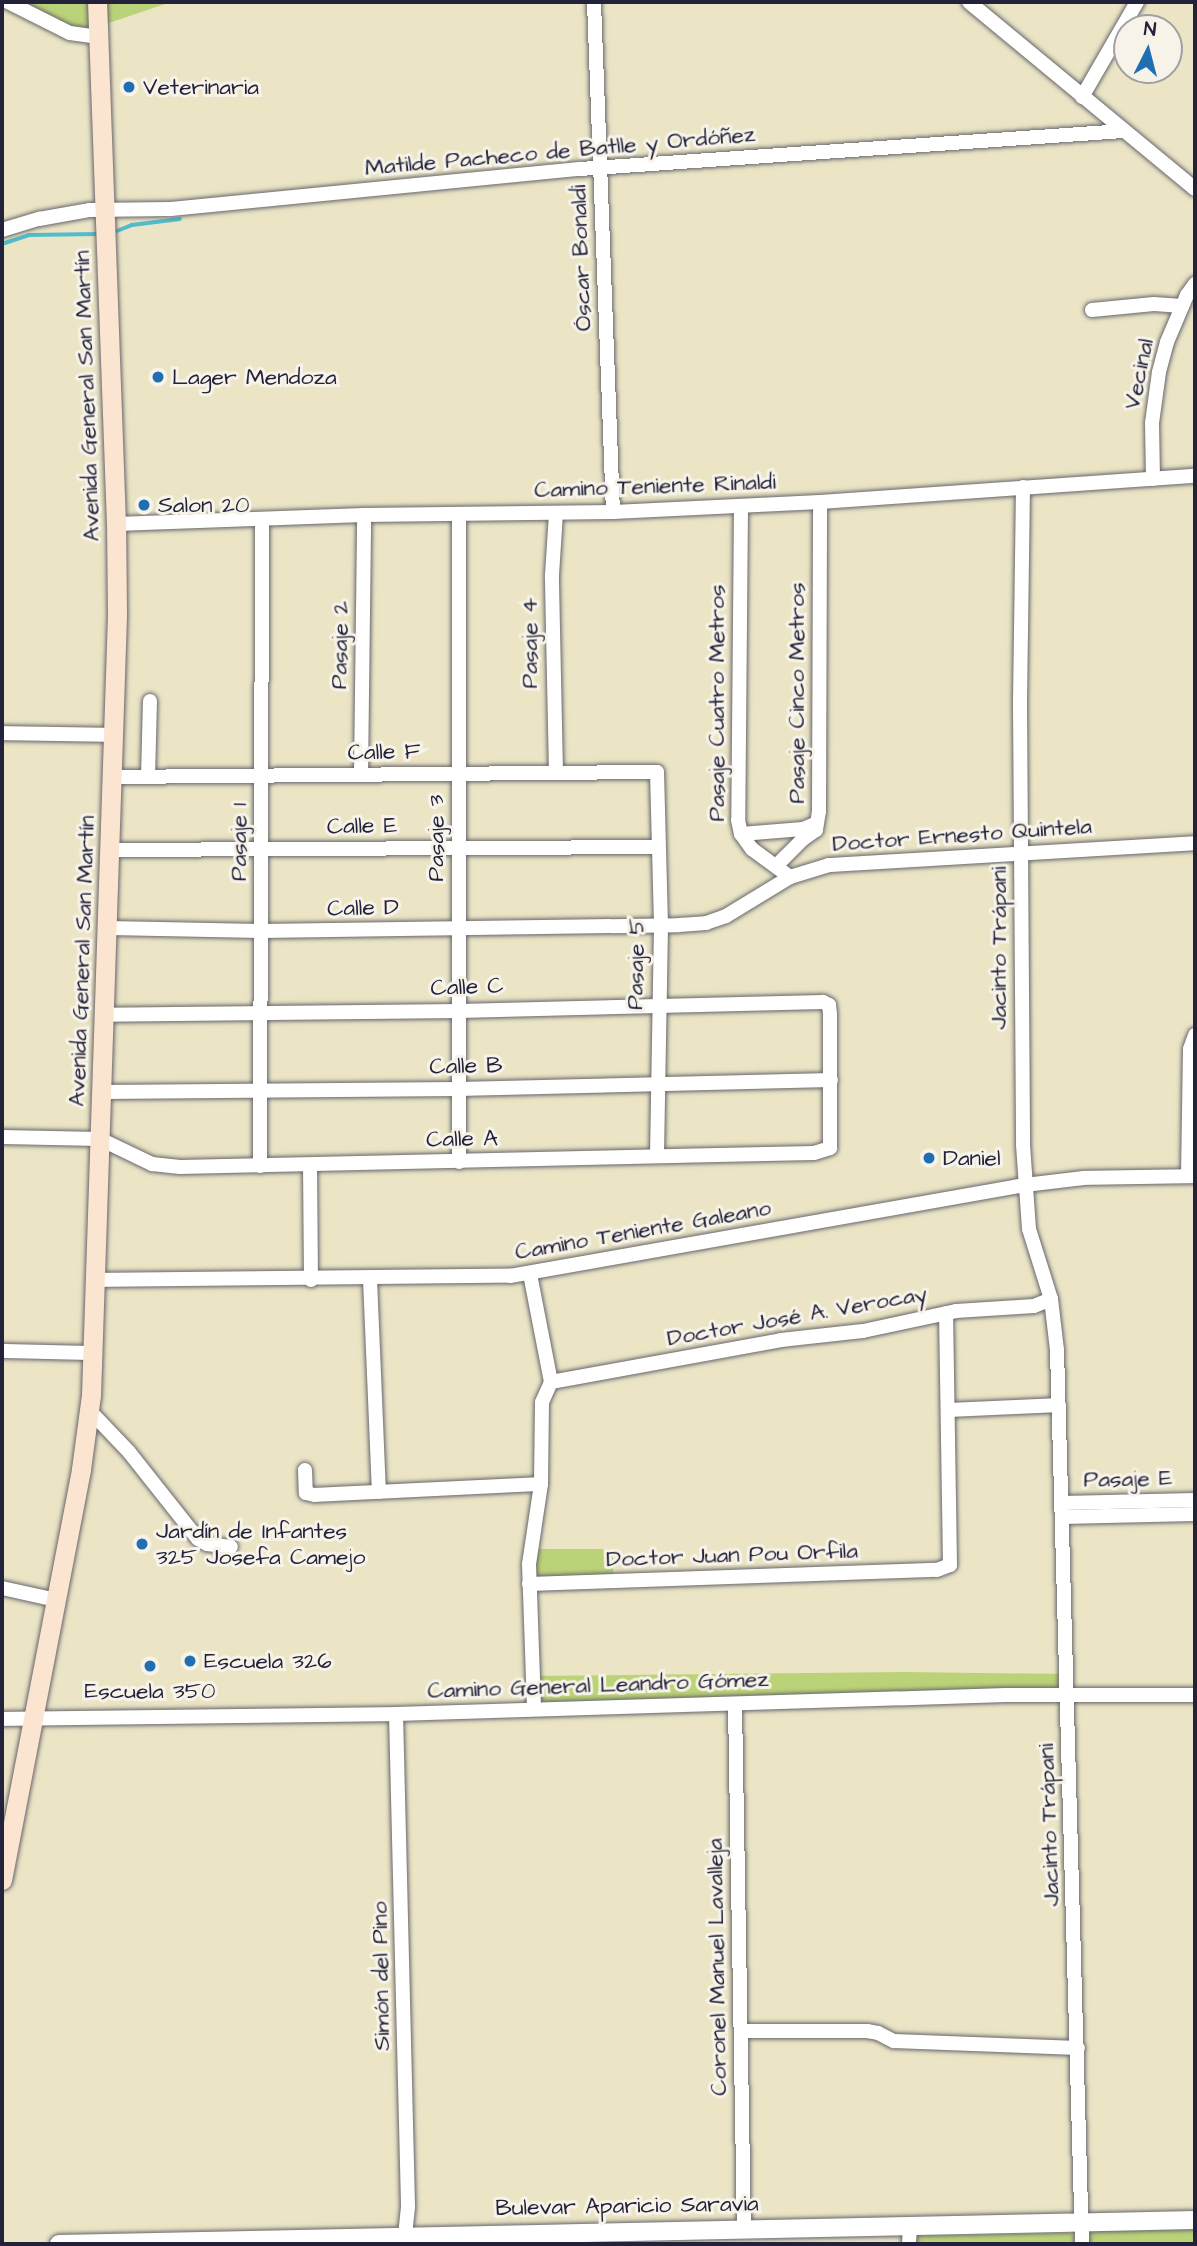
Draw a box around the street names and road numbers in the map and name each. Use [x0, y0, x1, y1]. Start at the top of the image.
street label: Matilde Pacheco de Batlle y Ordóñez [364, 120, 756, 182]
street label: Óscar Bonaldi [565, 184, 597, 332]
street label: Avenida General San Martín [68, 250, 106, 542]
street label: Vecinal [1118, 336, 1160, 412]
street label: Camino Teniente Rinaldi [534, 468, 776, 504]
street label: Pasaje Cinco Metros [783, 582, 811, 804]
street label: Pasaje Cuatro Metros [703, 584, 731, 822]
street label: Pasaje 4 [516, 597, 544, 689]
street label: Pasaje 2 [325, 601, 355, 689]
street label: Calle F [347, 738, 421, 766]
street label: Pasaje 3 [422, 794, 450, 882]
street label: Pasaje 1 [225, 803, 253, 881]
street label: Calle E [327, 812, 397, 840]
street label: Doctor Ernesto Quintela [831, 812, 1093, 858]
street label: Avenida General San Martín [63, 815, 101, 1107]
street label: Jacinto Trápani [985, 866, 1013, 1030]
street label: Calle D [327, 894, 399, 922]
street label: Pasaje 5 [621, 918, 651, 1010]
street label: Calle C [430, 972, 504, 1002]
street label: Calle B [429, 1052, 503, 1080]
street label: Calle A [426, 1125, 498, 1153]
street label: Camino Teniente Galeano [513, 1194, 773, 1266]
street label: Doctor José A. Verocay [665, 1280, 929, 1352]
street label: Pasaje E [1083, 1464, 1173, 1494]
street label: Doctor Juan Pou Orfila [606, 1537, 858, 1573]
street label: Camino General Leandro Gómez [427, 1665, 769, 1705]
street label: Jacinto Trápani [1032, 1743, 1066, 1907]
street label: Coronel Manuel Lavalleja [701, 1838, 733, 2096]
street label: Simón del Pino [366, 1901, 396, 2051]
street label: Bulevar Aparicio Saravia [495, 2190, 759, 2222]

